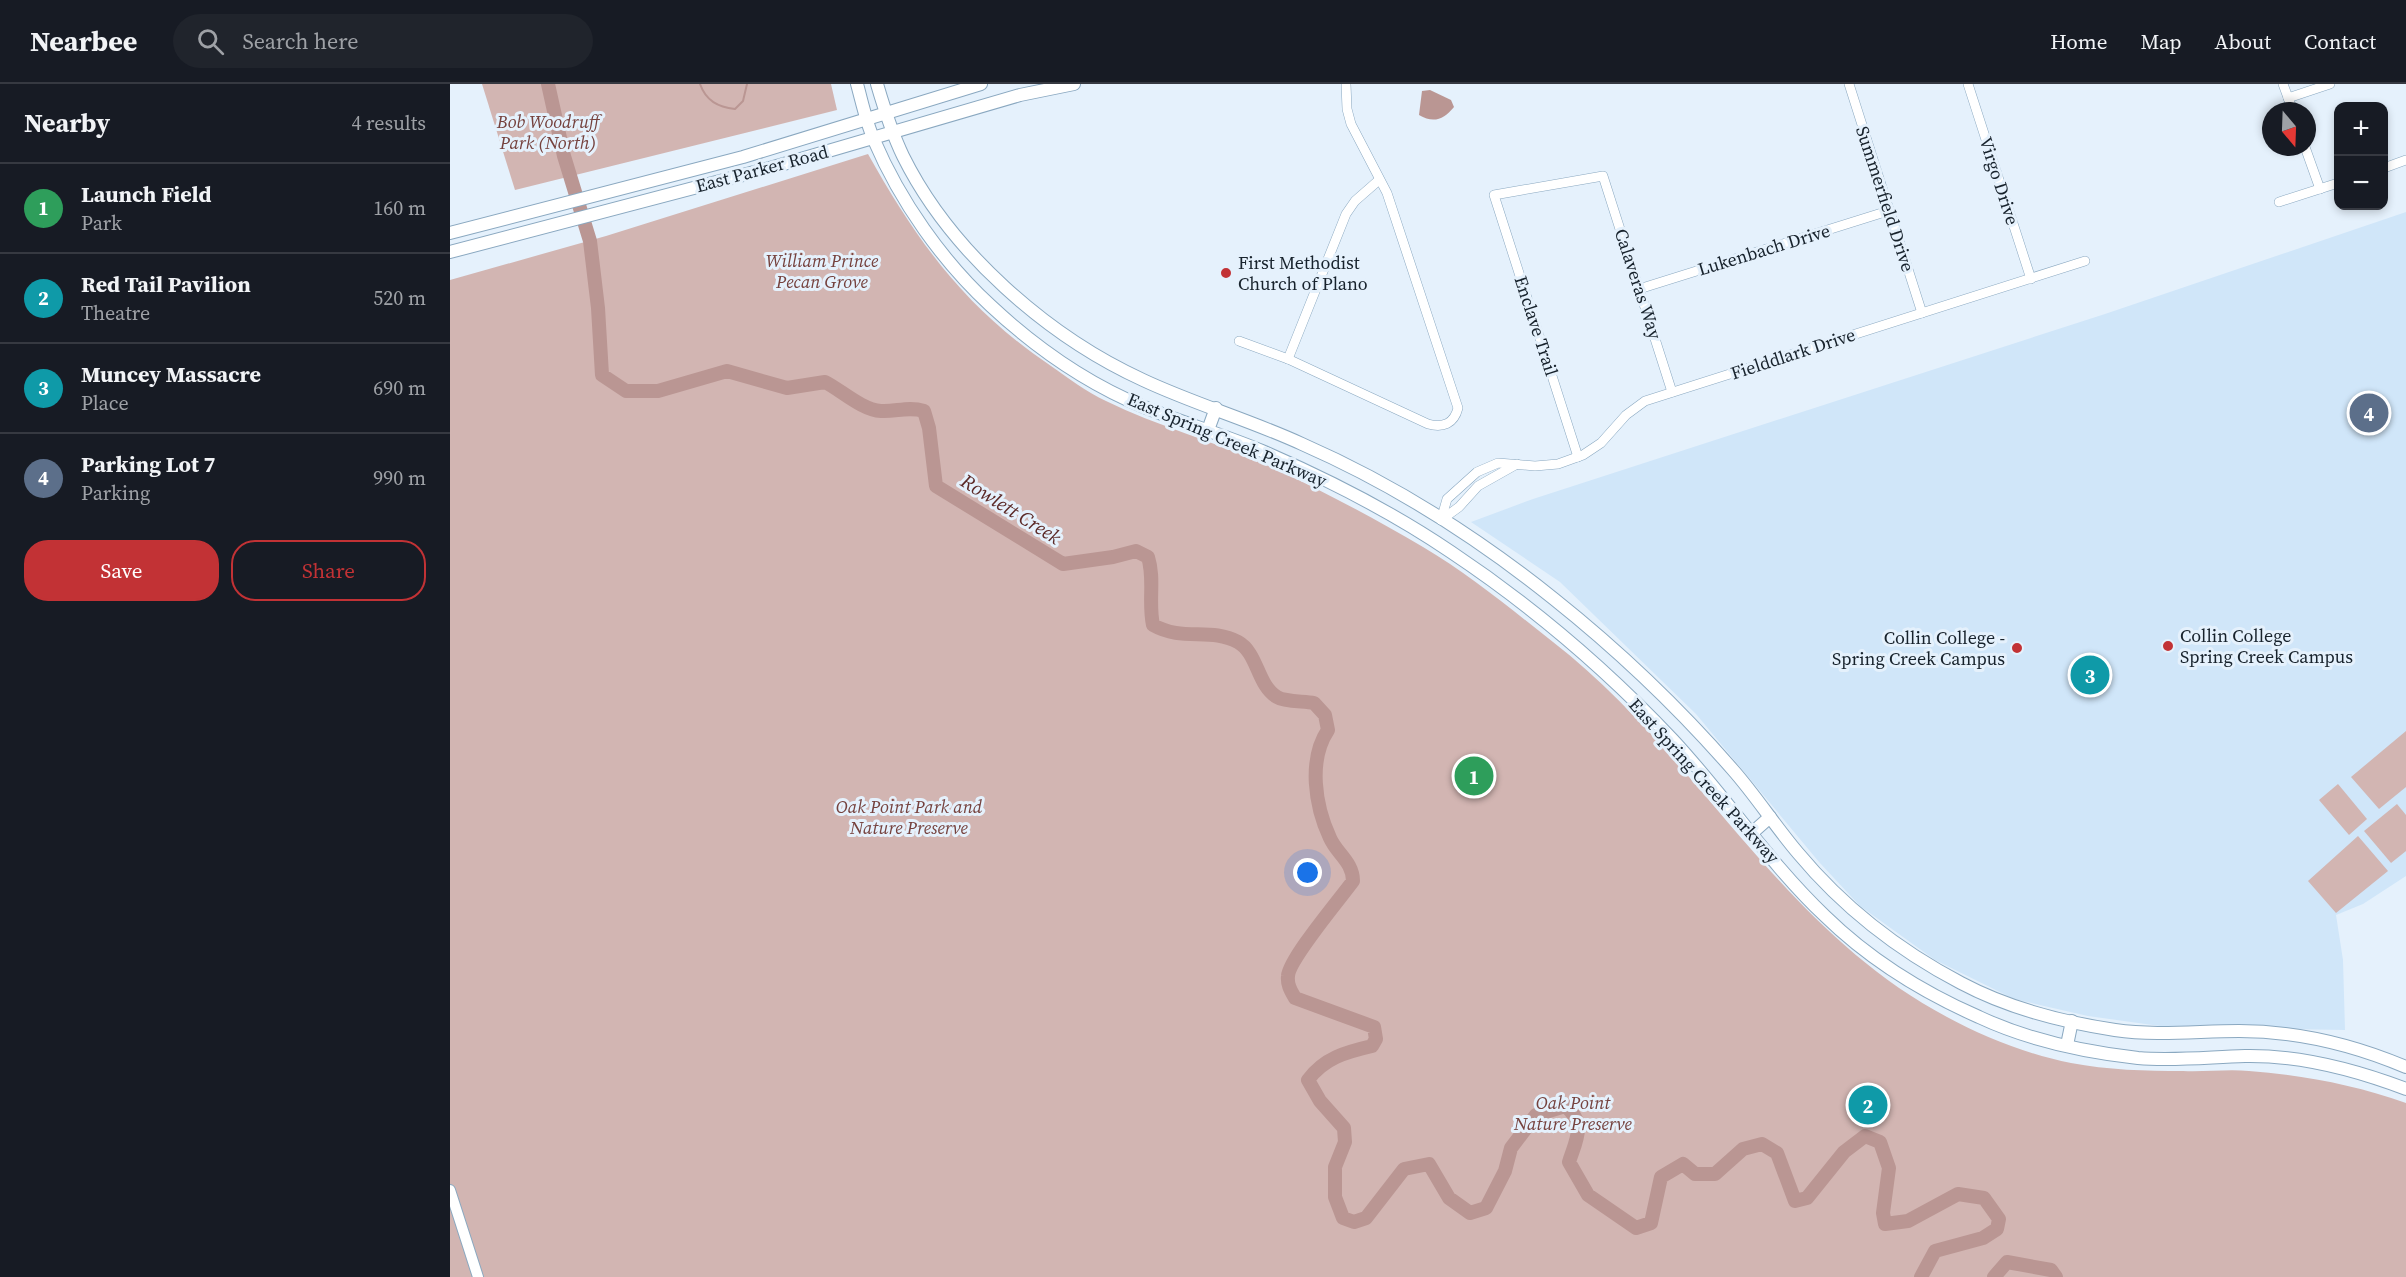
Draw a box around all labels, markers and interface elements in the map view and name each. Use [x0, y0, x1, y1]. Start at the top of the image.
search box [173, 14, 593, 68]
text: Nearbee [30, 22, 137, 60]
icon: search [194, 25, 227, 58]
text: Search here [242, 26, 358, 56]
text: Home [2050, 27, 2108, 56]
text: Map [2141, 27, 2182, 56]
text: About [2215, 27, 2271, 56]
text: Contact [2304, 27, 2376, 56]
north arrow [2262, 102, 2316, 156]
map controls [2334, 102, 2388, 210]
button: + [2334, 102, 2388, 156]
text: Nearby [24, 105, 110, 141]
text: 4 results [351, 109, 426, 137]
park label: Bob Woodruff Park (North) [496, 109, 603, 155]
street label: Summerfield Drive [1850, 123, 1921, 275]
street label: Virgo Drive [1974, 134, 2025, 228]
street label: East Parker Road [693, 139, 831, 198]
button: − [2334, 156, 2388, 210]
text: Launch Field [81, 179, 212, 209]
text: 1 [38, 194, 49, 222]
text: 160 m [373, 194, 426, 222]
text: Park [81, 209, 122, 237]
street label: Lukenbach Drive [1695, 218, 1833, 281]
street label: Calaveras Way [1609, 225, 1668, 343]
park label: William Prince Pecan Grove [766, 248, 879, 294]
place label: First Methodist Church of Plano [1238, 250, 1368, 296]
marker: First Methodist Church of Plano [1219, 266, 1233, 280]
text: Red Tail Pavilion [81, 269, 251, 299]
street label: Enclave Trail [1509, 273, 1564, 379]
text: 2 [38, 284, 49, 312]
text: 520 m [373, 284, 426, 312]
text: Theatre [81, 299, 150, 327]
street label: Fielddlark Drive [1727, 322, 1858, 385]
text: Muncey Massacre [81, 359, 261, 389]
text: 3 [38, 374, 49, 402]
text: 690 m [373, 374, 426, 402]
street label: East Spring Creek Parkway [1124, 386, 1331, 493]
text: Place [81, 389, 129, 417]
pin: 4 [2350, 390, 2388, 436]
text: Parking Lot 7 [81, 449, 215, 479]
text: 4 [38, 464, 49, 492]
text: 990 m [373, 464, 426, 492]
water label: Rowlett Creek [955, 467, 1067, 551]
text: Parking [81, 479, 150, 507]
button: Save [24, 540, 219, 601]
button: Share [231, 540, 426, 601]
place label: Collin College Spring Creek Campus [2180, 623, 2353, 669]
place label: Collin College - Spring Creek Campus [1832, 625, 2005, 671]
marker: Collin College Spring Creek Campus [2161, 639, 2175, 653]
marker: Collin College - Spring Creek Campus [2010, 641, 2024, 655]
pin: 3 [2070, 652, 2110, 698]
street label: East Spring Creek Parkway [1623, 693, 1786, 869]
pin: 1 [1454, 754, 1494, 798]
park label: Oak Point Park and Nature Preserve [836, 794, 983, 840]
your location [1293, 858, 1322, 887]
pin: 2 [1848, 1082, 1888, 1128]
park label: Oak Point Nature Preserve [1513, 1090, 1633, 1136]

